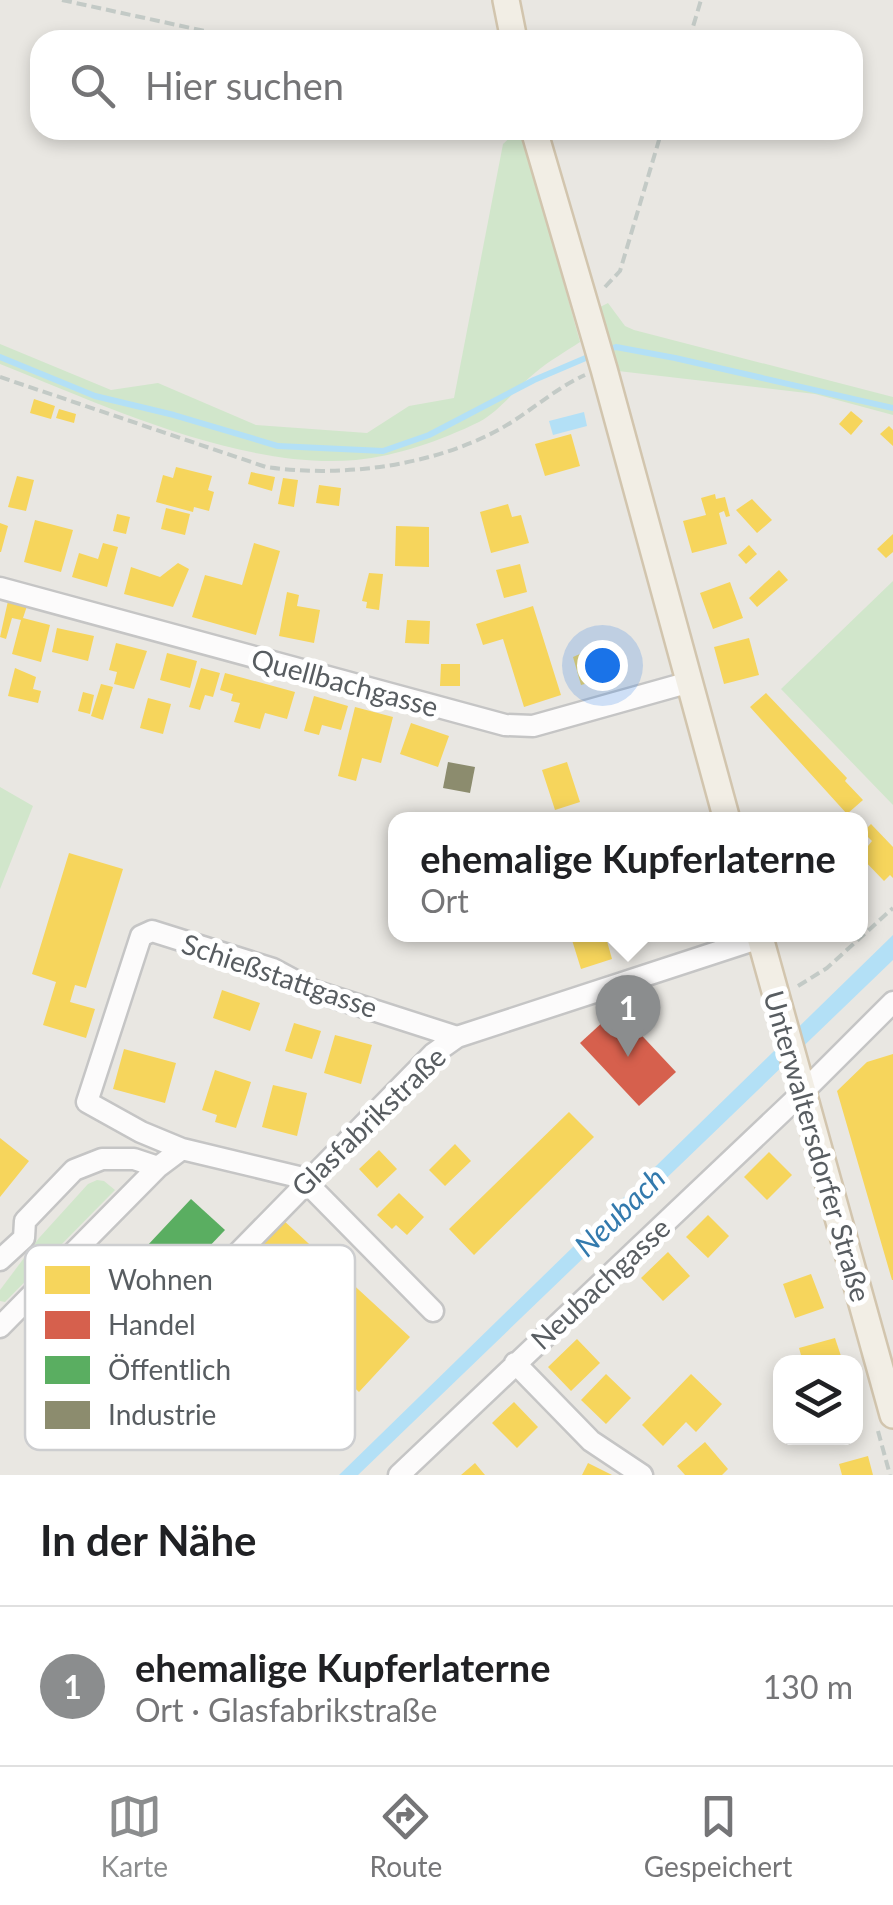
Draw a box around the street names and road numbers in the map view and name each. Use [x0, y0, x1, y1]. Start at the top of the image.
street label: Quellbachgasse [248, 641, 442, 723]
street label: Schießstattgasse [178, 926, 382, 1024]
street label: Unterwaltersdorfer Straße [757, 987, 879, 1305]
street label: Glasfabrikstraße [284, 1039, 452, 1203]
street label: Neubachgasse [524, 1210, 676, 1356]

